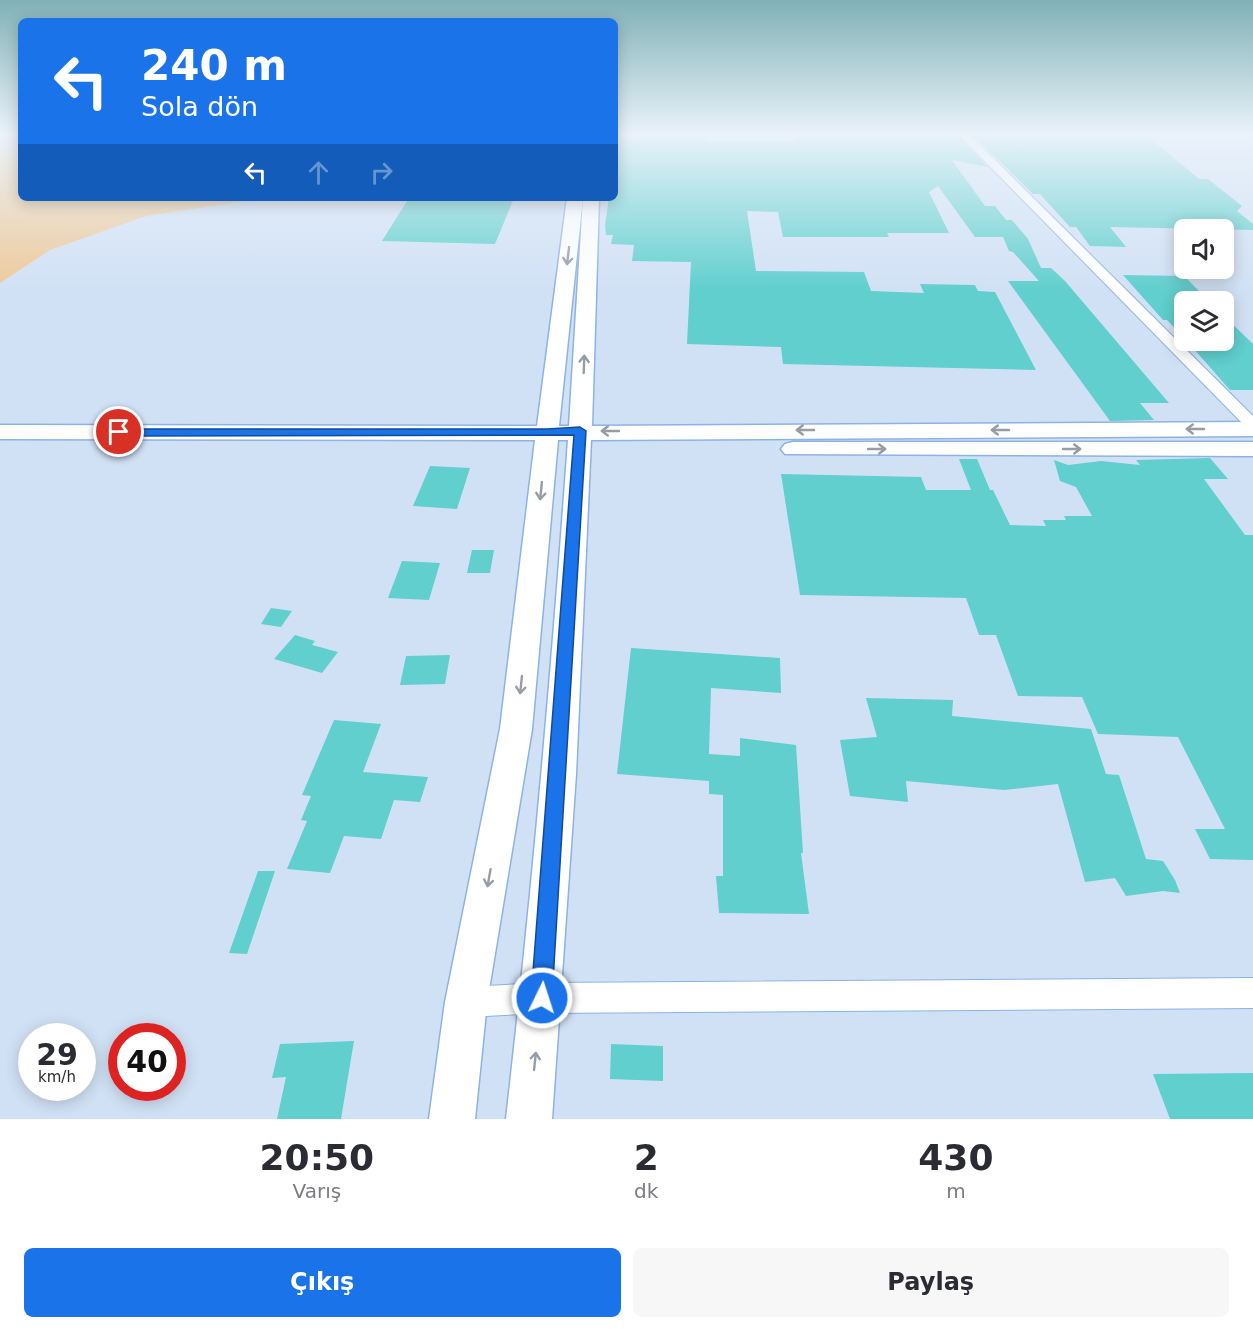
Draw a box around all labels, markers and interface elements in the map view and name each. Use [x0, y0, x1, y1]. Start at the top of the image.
text: 240 m [141, 41, 287, 90]
icon: left [42, 42, 120, 120]
text: Sola dön [141, 91, 258, 122]
icon: left [239, 156, 272, 189]
icon: ahead [302, 156, 335, 189]
icon: right [365, 156, 398, 189]
map controls [1174, 219, 1234, 351]
button: sound [1174, 219, 1234, 279]
one-way arrow [562, 246, 573, 265]
button: layers [1174, 291, 1234, 351]
one-way arrow [578, 354, 589, 374]
pin [93, 406, 144, 457]
icon: arrive [102, 415, 135, 448]
one-way arrow [1185, 423, 1205, 435]
one-way arrow [795, 424, 815, 436]
one-way arrow [990, 424, 1010, 436]
one-way arrow [600, 425, 620, 437]
one-way arrow [867, 443, 887, 455]
one-way arrow [1062, 443, 1082, 455]
one-way arrow [535, 481, 546, 501]
one-way arrow [515, 675, 526, 695]
one-way arrow [483, 867, 494, 887]
position arrow [510, 966, 574, 1030]
speed limit sign: 40 [108, 1023, 186, 1101]
text: 29 [36, 1037, 78, 1072]
one-way arrow [530, 1051, 541, 1071]
text: km/h [38, 1068, 76, 1086]
text: 20:50 [260, 1137, 374, 1178]
text: 2 [634, 1137, 659, 1178]
text: 430 [918, 1137, 993, 1178]
text: Varış [293, 1179, 341, 1203]
text: dk [634, 1179, 658, 1203]
text: m [946, 1179, 966, 1203]
button: Çıkış [24, 1248, 621, 1317]
button: Paylaş [633, 1248, 1229, 1317]

